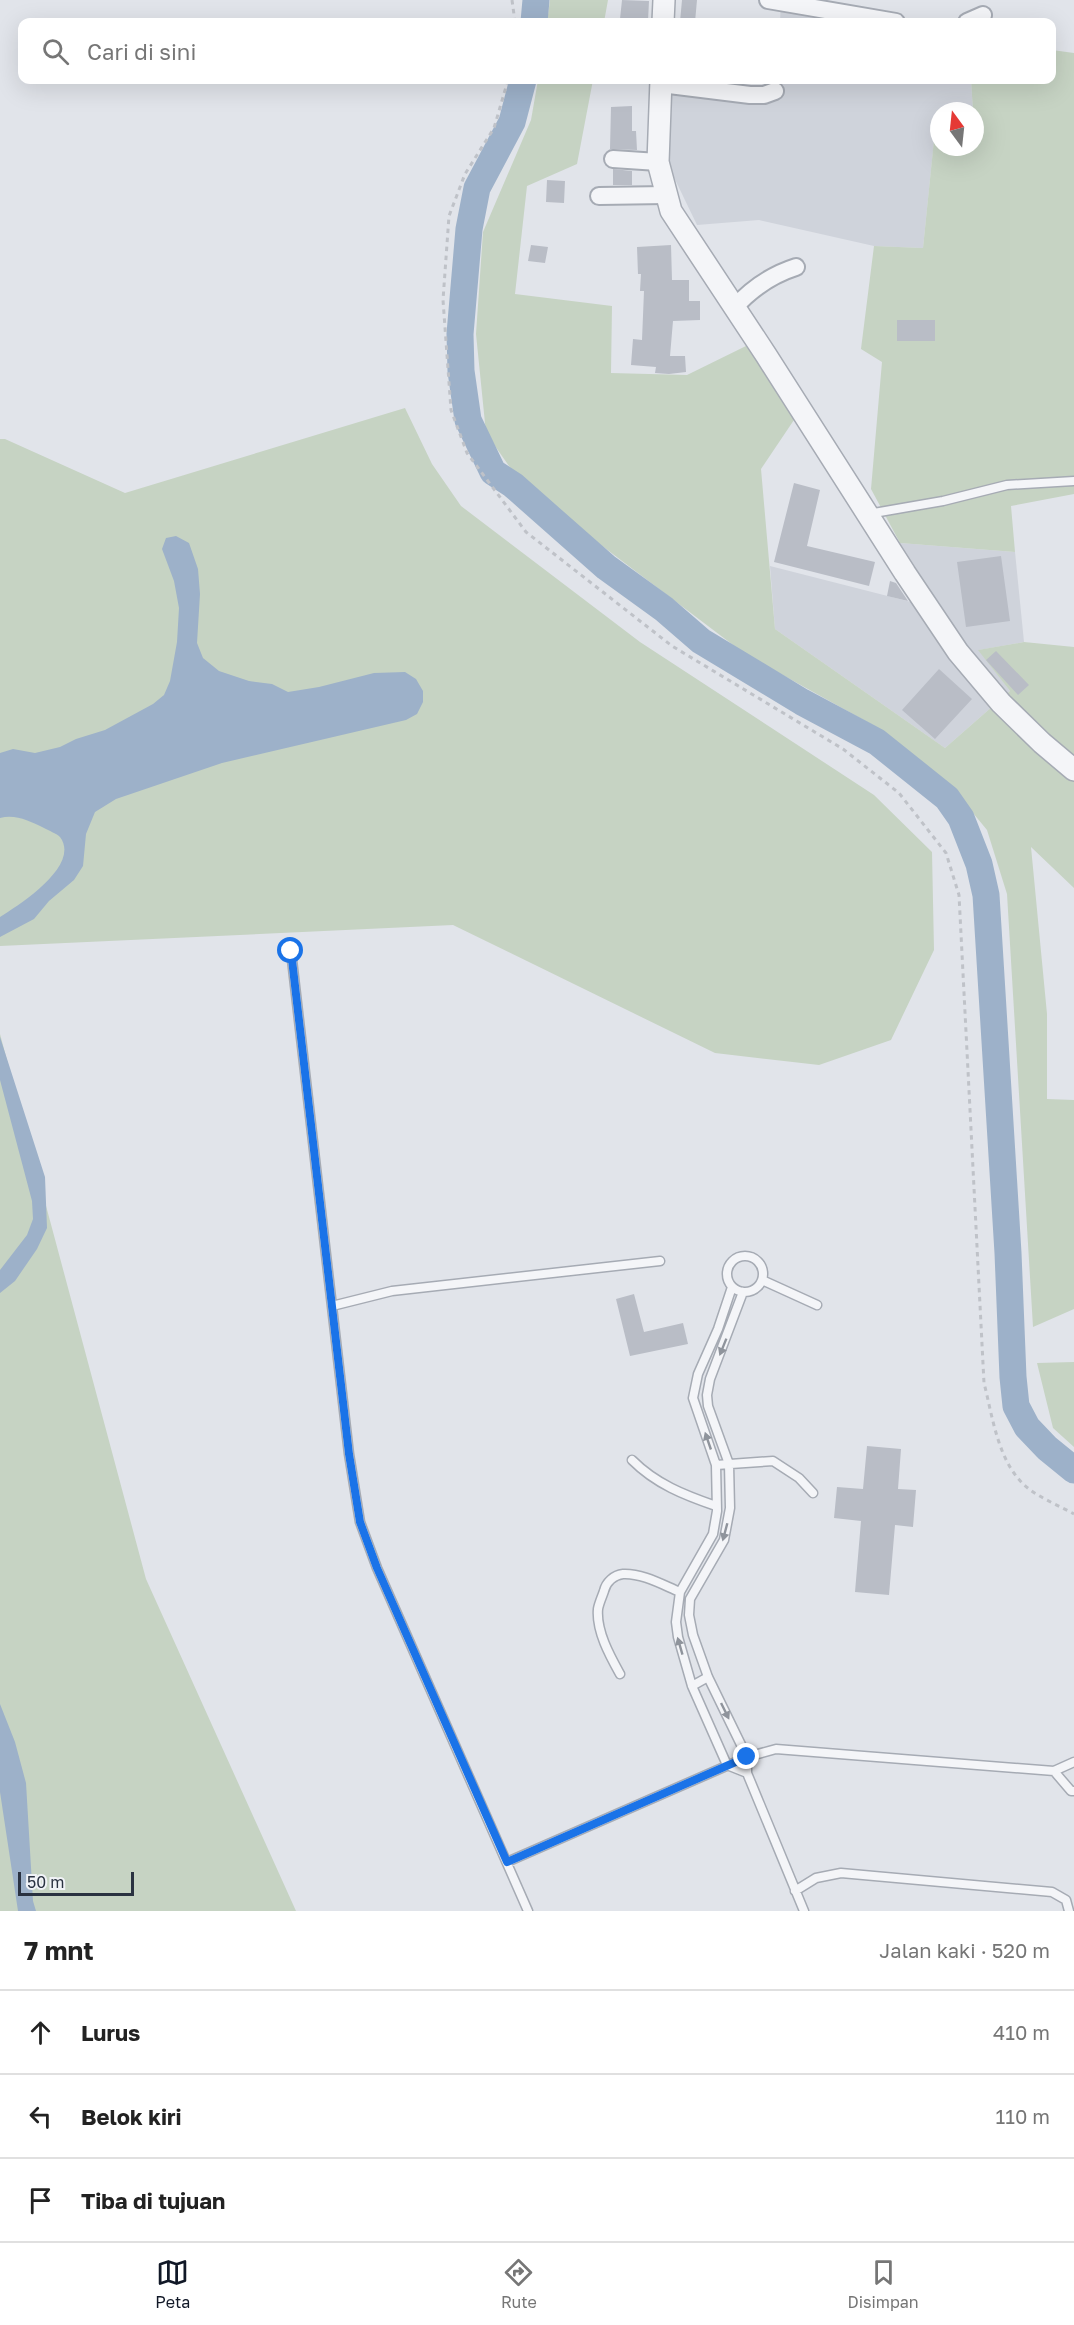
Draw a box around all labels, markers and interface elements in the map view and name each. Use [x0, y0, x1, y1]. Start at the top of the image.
search box [18, 18, 1056, 84]
icon: search [39, 35, 72, 68]
text: Cari di sini [87, 38, 196, 65]
north arrow [930, 102, 984, 156]
route start [277, 937, 303, 963]
one-way arrow [718, 1339, 728, 1357]
one-way arrow [703, 1432, 713, 1450]
one-way arrow [719, 1523, 729, 1541]
one-way arrow [675, 1637, 685, 1655]
one-way arrow [720, 1703, 730, 1720]
route end [733, 1743, 759, 1769]
scale bar [18, 1869, 134, 1896]
text: 50 m [27, 1872, 64, 1892]
text: 7 mnt [24, 1935, 94, 1966]
text: Jalan kaki · 520 m [879, 1938, 1050, 1962]
icon: ahead [24, 2016, 57, 2049]
text: Lurus [81, 2019, 140, 2046]
text: 410 m [993, 2020, 1050, 2044]
icon: left [24, 2100, 57, 2133]
text: Belok kiri [81, 2103, 182, 2130]
text: 110 m [996, 2104, 1050, 2128]
icon: arrive [24, 2184, 57, 2217]
text: Tiba di tujuan [81, 2187, 225, 2214]
tab: Peta [155, 2256, 190, 2312]
tab: Rute [501, 2256, 537, 2312]
tab: Disimpan [848, 2256, 919, 2312]

